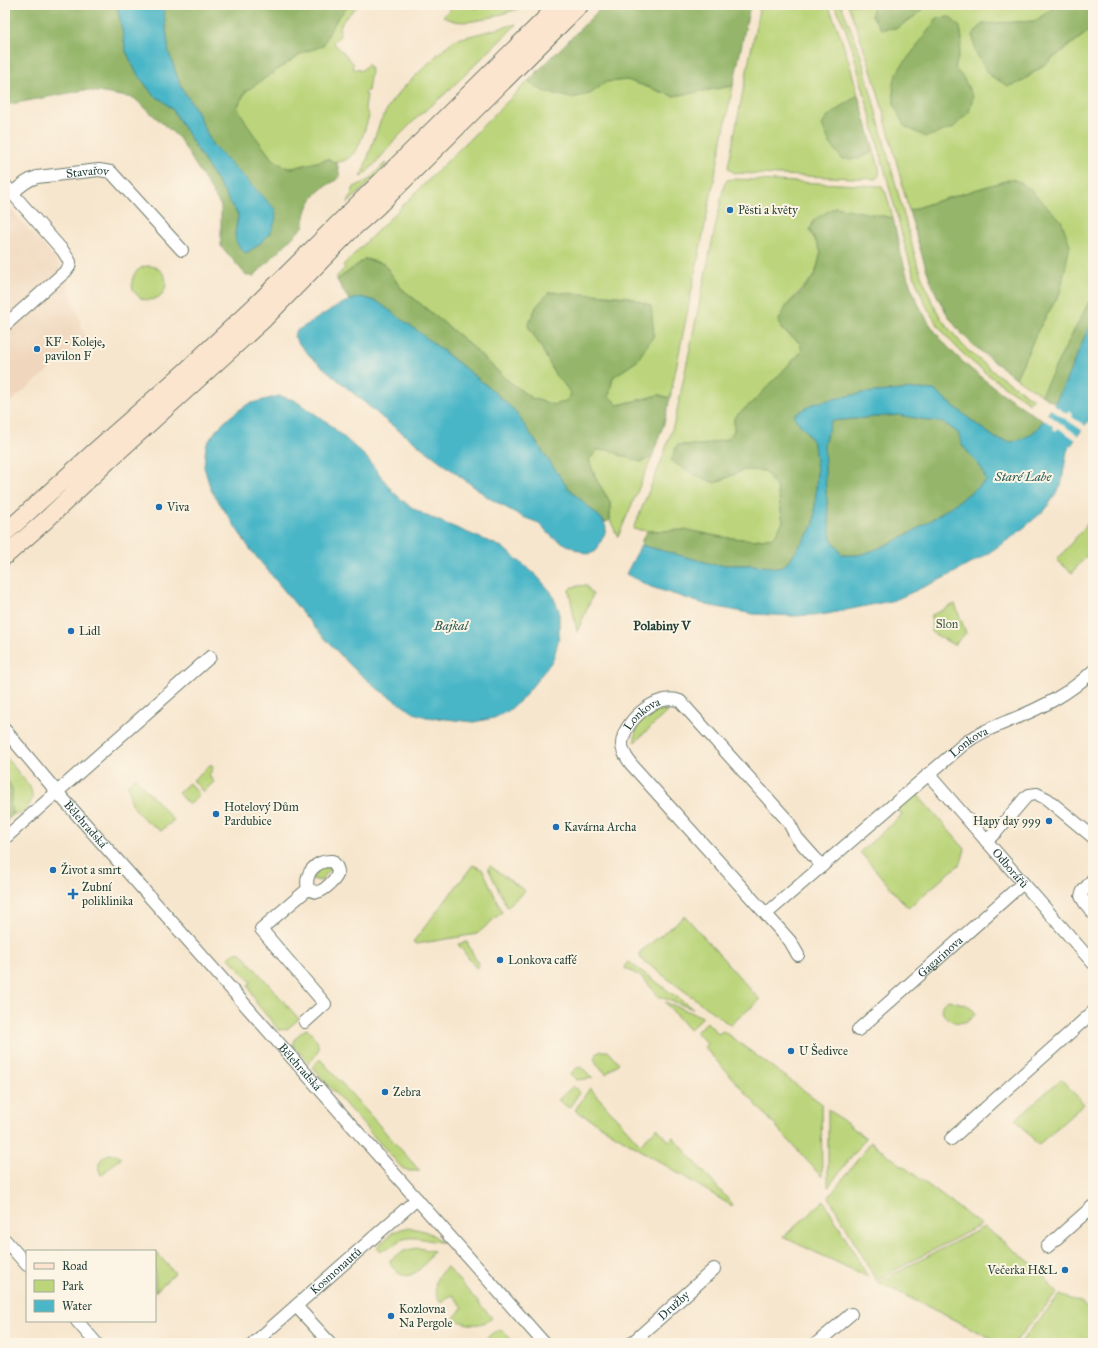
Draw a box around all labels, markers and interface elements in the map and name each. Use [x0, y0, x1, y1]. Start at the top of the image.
street label: Stavařov [65, 163, 111, 181]
place label: Pěsti a květy [738, 203, 798, 217]
marker: Pěsti a květy [725, 205, 735, 215]
place label: KF - Koleje, pavilon F [44, 335, 105, 363]
marker: KF - Koleje, pavilon F [32, 344, 42, 354]
water label: Staré Labe [994, 469, 1052, 485]
place label: Viva [166, 500, 190, 514]
marker: Viva [154, 502, 164, 512]
park label: Slon [936, 617, 959, 631]
water label: Bajkal [433, 618, 469, 634]
district label: Polabiny V [633, 618, 692, 634]
place label: Lidl [79, 624, 101, 638]
marker: Lidl [66, 626, 76, 636]
street label: Lonkova [621, 694, 663, 733]
street label: Lonkova [947, 723, 991, 760]
street label: Bělehradská [61, 798, 111, 851]
place label: Hotelový Dům Pardubice [224, 800, 299, 828]
marker: Hotelový Dům Pardubice [211, 809, 221, 819]
place label: Hapy day 999 [973, 814, 1041, 828]
marker: Hapy day 999 [1044, 816, 1054, 826]
place label: Kavárna Archa [564, 820, 637, 834]
marker: Kavárna Archa [551, 822, 561, 832]
street label: Odborářů [989, 846, 1032, 891]
place label: Život a smrt [61, 861, 122, 877]
marker: Život a smrt [48, 865, 58, 875]
place label: Zubní poliklinika [81, 880, 134, 908]
marker: Zubní poliklinika [67, 888, 79, 900]
street label: Gagarinova [915, 932, 966, 981]
place label: Lonkova caffé [508, 953, 577, 967]
marker: Lonkova caffé [495, 955, 505, 965]
street label: Bělehradská [276, 1041, 325, 1094]
place label: U Šedivce [799, 1042, 848, 1058]
marker: U Šedivce [786, 1046, 796, 1056]
place label: Zebra [393, 1085, 422, 1099]
marker: Zebra [380, 1087, 390, 1097]
street label: Kosmonautů [307, 1244, 365, 1297]
legend [26, 1250, 156, 1322]
text: Road [62, 1259, 88, 1273]
place label: Večerka H&L [986, 1263, 1057, 1277]
marker: Večerka H&L [1060, 1265, 1070, 1275]
text: Park [62, 1279, 84, 1293]
street label: Družby [655, 1288, 692, 1323]
text: Water [62, 1299, 92, 1313]
place label: Kozlovna Na Pergole [399, 1302, 453, 1331]
marker: Kozlovna Na Pergole [386, 1311, 396, 1321]

